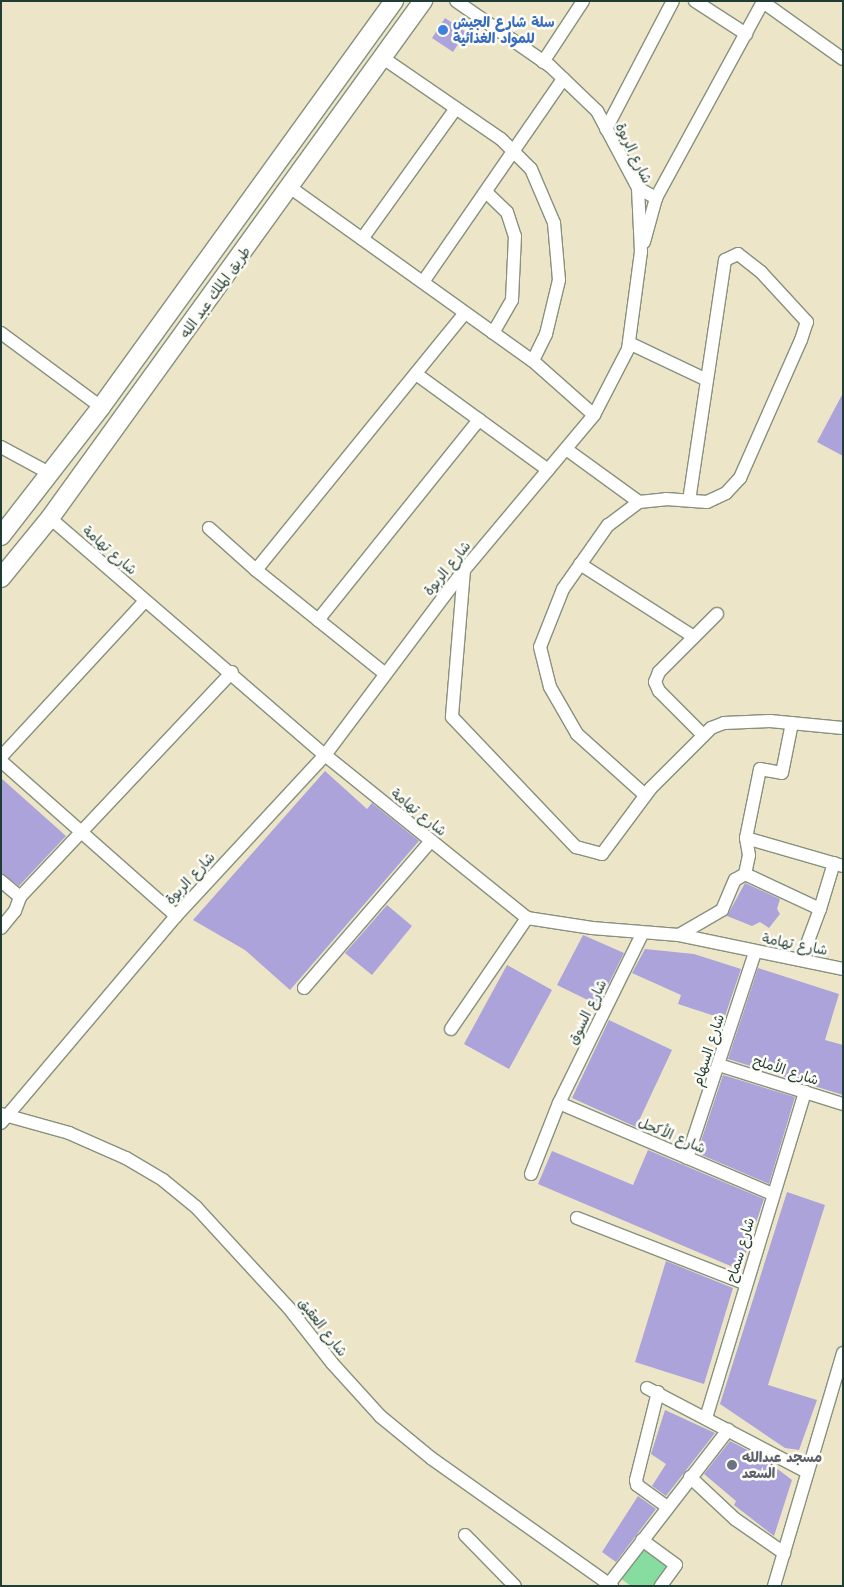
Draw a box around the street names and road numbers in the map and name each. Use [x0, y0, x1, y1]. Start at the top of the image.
street label: شارع الربوة [612, 120, 656, 186]
street label: طريق الملك عبد الله [176, 243, 254, 341]
street label: شارع تهامة [79, 522, 141, 578]
street label: شارع الربوة [420, 537, 474, 599]
street label: شارع تهامة [388, 785, 450, 839]
street label: شارع الربوة [162, 848, 218, 908]
street label: شارع تهامة [761, 929, 829, 959]
street label: شارع السوق [564, 977, 610, 1047]
street label: شارع السهام [688, 1012, 728, 1088]
street label: شارع الأملح [751, 1052, 821, 1088]
street label: شارع الأكحل [636, 1113, 708, 1157]
street label: شارع سماح [722, 1216, 758, 1284]
street label: شارع العقيق [295, 1294, 351, 1360]

